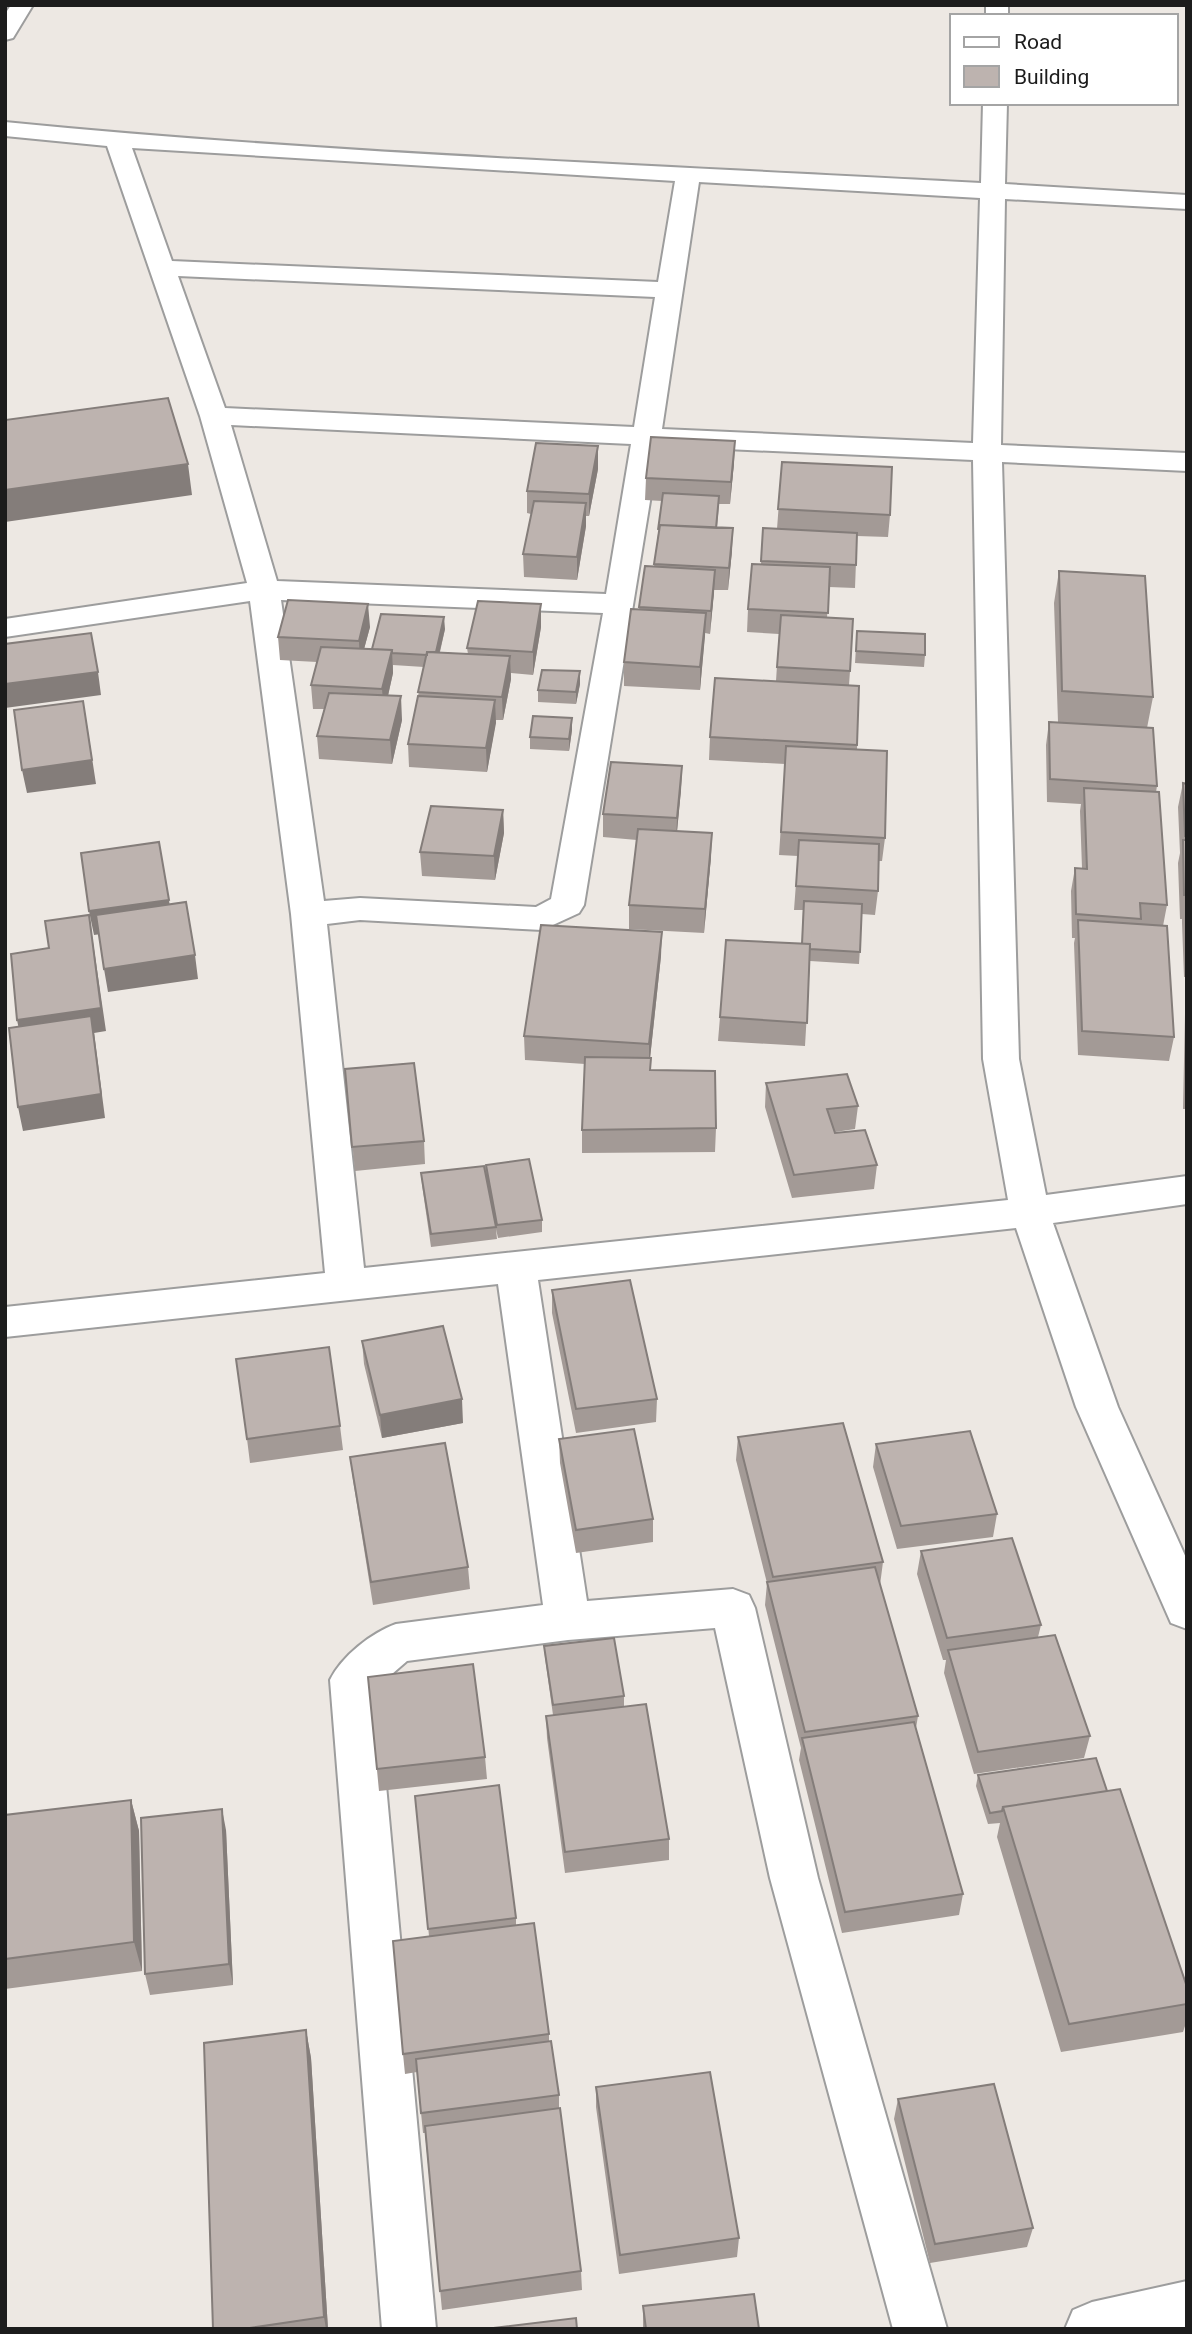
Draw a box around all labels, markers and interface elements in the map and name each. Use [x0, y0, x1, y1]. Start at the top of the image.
legend [950, 14, 1178, 105]
text: Road [1014, 30, 1062, 54]
text: Building [1014, 65, 1089, 89]

